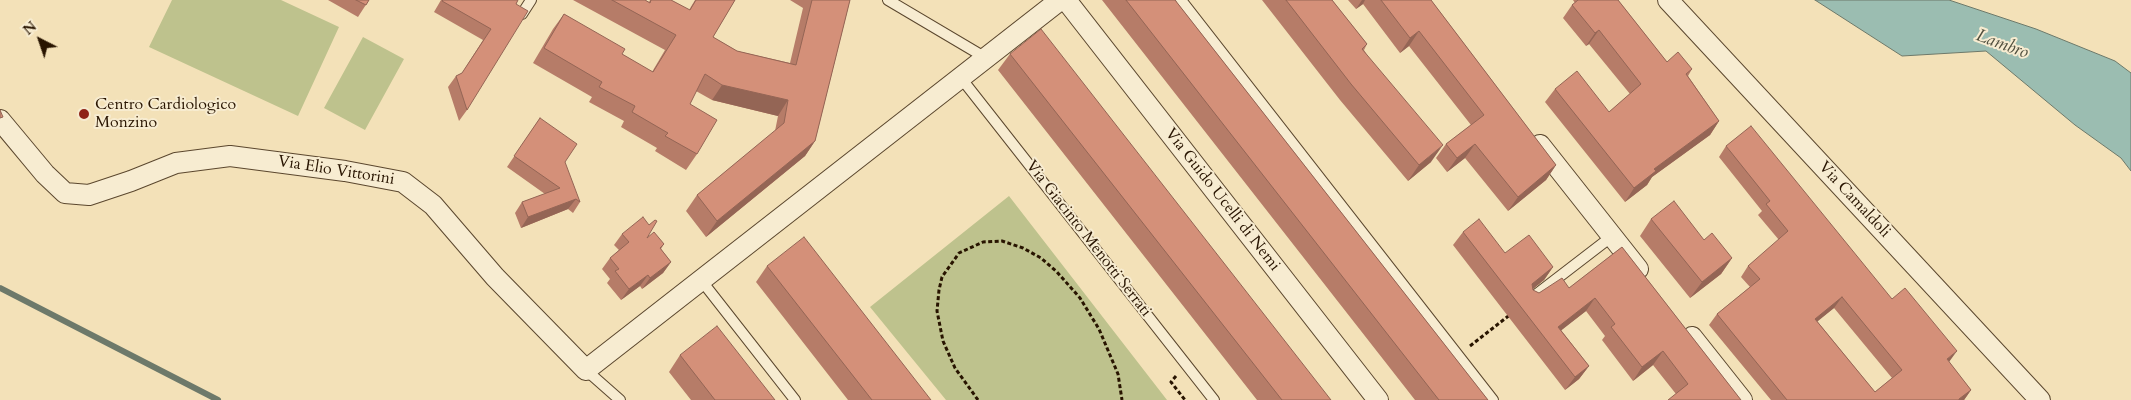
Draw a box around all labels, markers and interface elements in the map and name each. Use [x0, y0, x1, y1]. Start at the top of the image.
north arrow [15, 15, 65, 65]
text: N [19, 17, 41, 39]
water label: Lambro [1973, 26, 2031, 64]
place label: Centro Cardiologico Monzino [95, 95, 236, 133]
marker: Centro Cardiologico Monzino [77, 107, 91, 121]
street label: Via Guido Ucelli di Nemi [1160, 125, 1284, 275]
street label: Via Elio Vittorini [276, 152, 396, 190]
street label: Via Giacinto Menotti Serrati [1021, 157, 1155, 321]
street label: Via Camaldoli [1814, 158, 1894, 242]

